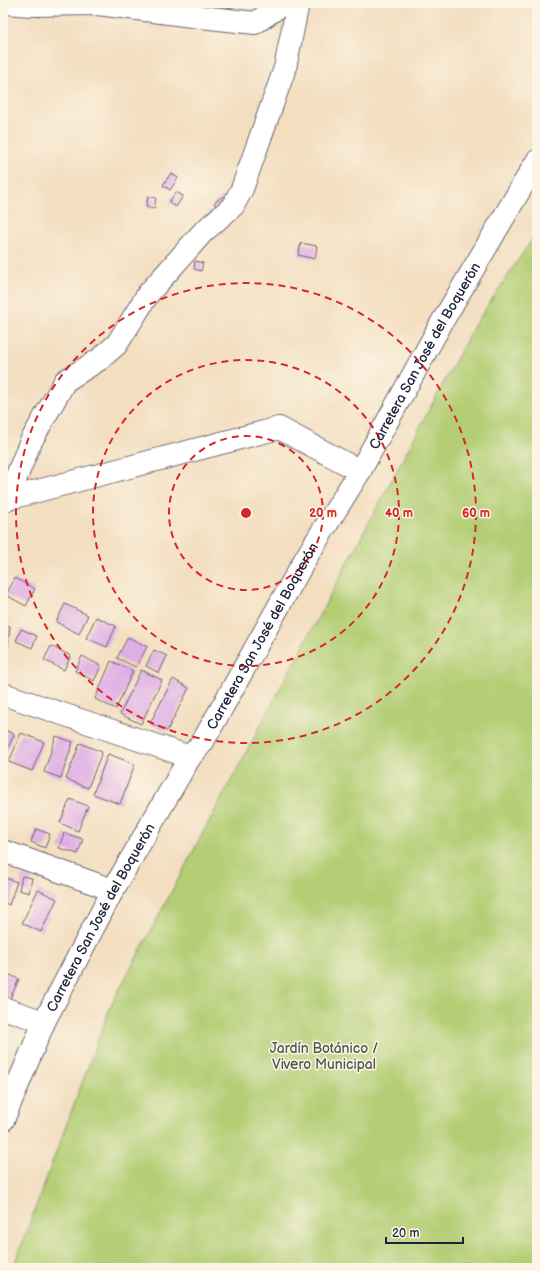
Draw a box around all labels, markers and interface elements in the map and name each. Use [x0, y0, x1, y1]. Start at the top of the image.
street label: Carretera San José del Boquerón [365, 259, 484, 452]
centre of rings [239, 506, 253, 520]
text: 20 m [309, 506, 337, 521]
text: 40 m [385, 506, 413, 521]
text: 60 m [462, 506, 490, 521]
street label: Carretera San José del Boquerón [203, 539, 322, 733]
street label: Carretera San José del Boquerón [42, 820, 158, 1015]
park label: Jardín Botánico / Vivero Municipal [270, 1040, 378, 1073]
scale bar [386, 1219, 463, 1245]
text: 20 m [392, 1226, 419, 1241]

